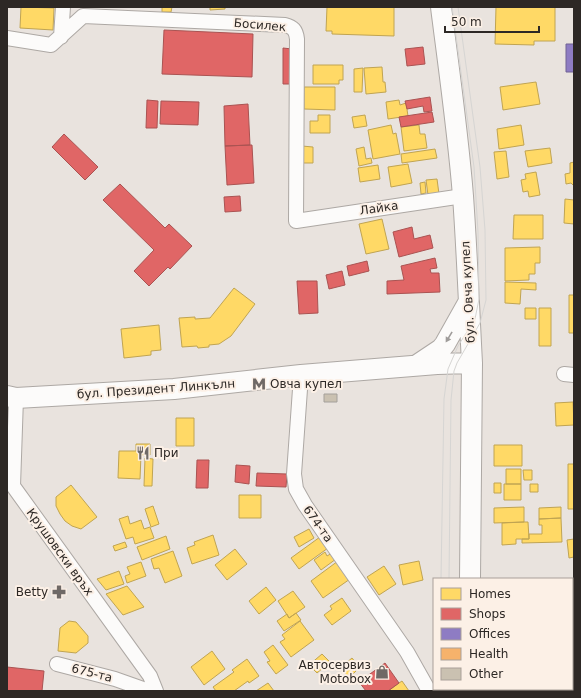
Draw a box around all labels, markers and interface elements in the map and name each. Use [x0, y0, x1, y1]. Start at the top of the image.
scale bar [445, 8, 539, 34]
text: 50 m [451, 15, 482, 29]
street label: Босилек [233, 16, 287, 34]
street label: Лайка [359, 198, 399, 218]
street label: бул. Овча купел [458, 241, 478, 343]
one-way arrow [446, 331, 453, 343]
street label: бул. Президент Линкълн [77, 376, 235, 402]
metro station icon: Овча купел [251, 376, 267, 392]
place label: Овча купел [270, 377, 342, 391]
restaurant icon: При [135, 445, 151, 461]
place label: При [154, 446, 178, 460]
street label: 674-та [300, 503, 336, 545]
street label: Крушовски връх [24, 506, 96, 598]
legend [433, 578, 573, 690]
pharmacy icon: Betty [51, 584, 67, 600]
place label: Betty [16, 585, 48, 599]
text: Homes [469, 587, 511, 601]
text: Shops [469, 607, 505, 621]
text: Offices [469, 627, 510, 641]
text: Health [469, 647, 508, 661]
place label: Автосервиз Motobox [299, 658, 371, 686]
street label: 675-та [70, 661, 114, 685]
shop icon: Автосервиз Motobox [374, 664, 390, 680]
text: Other [469, 667, 503, 681]

